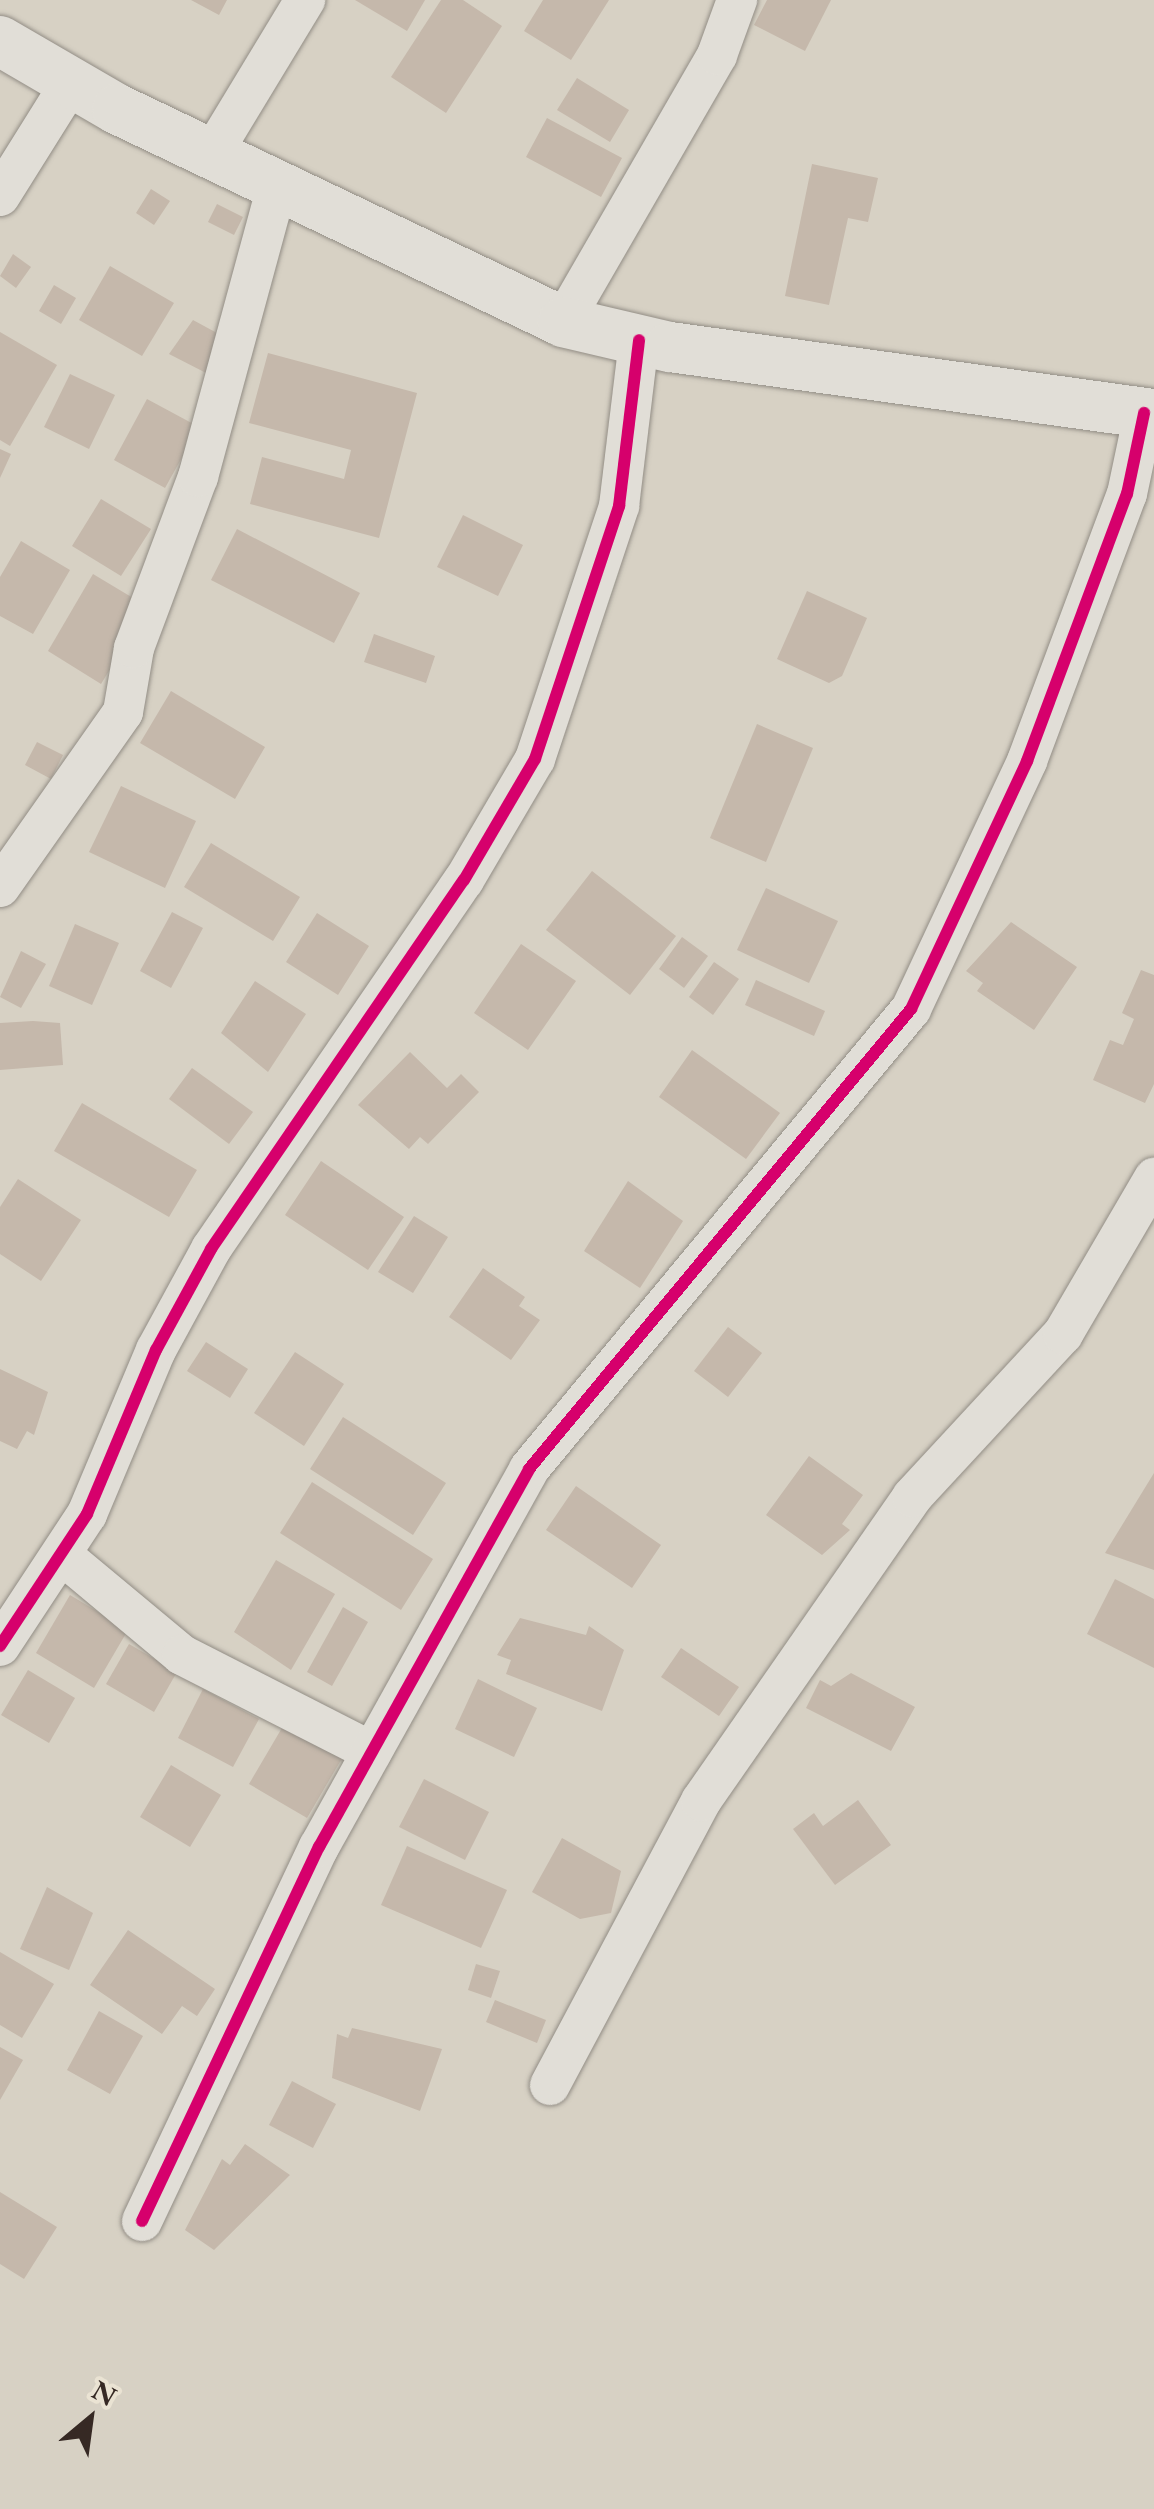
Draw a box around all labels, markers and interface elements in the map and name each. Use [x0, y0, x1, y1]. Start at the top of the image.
north arrow [40, 2369, 140, 2469]
text: N [86, 2372, 123, 2414]

